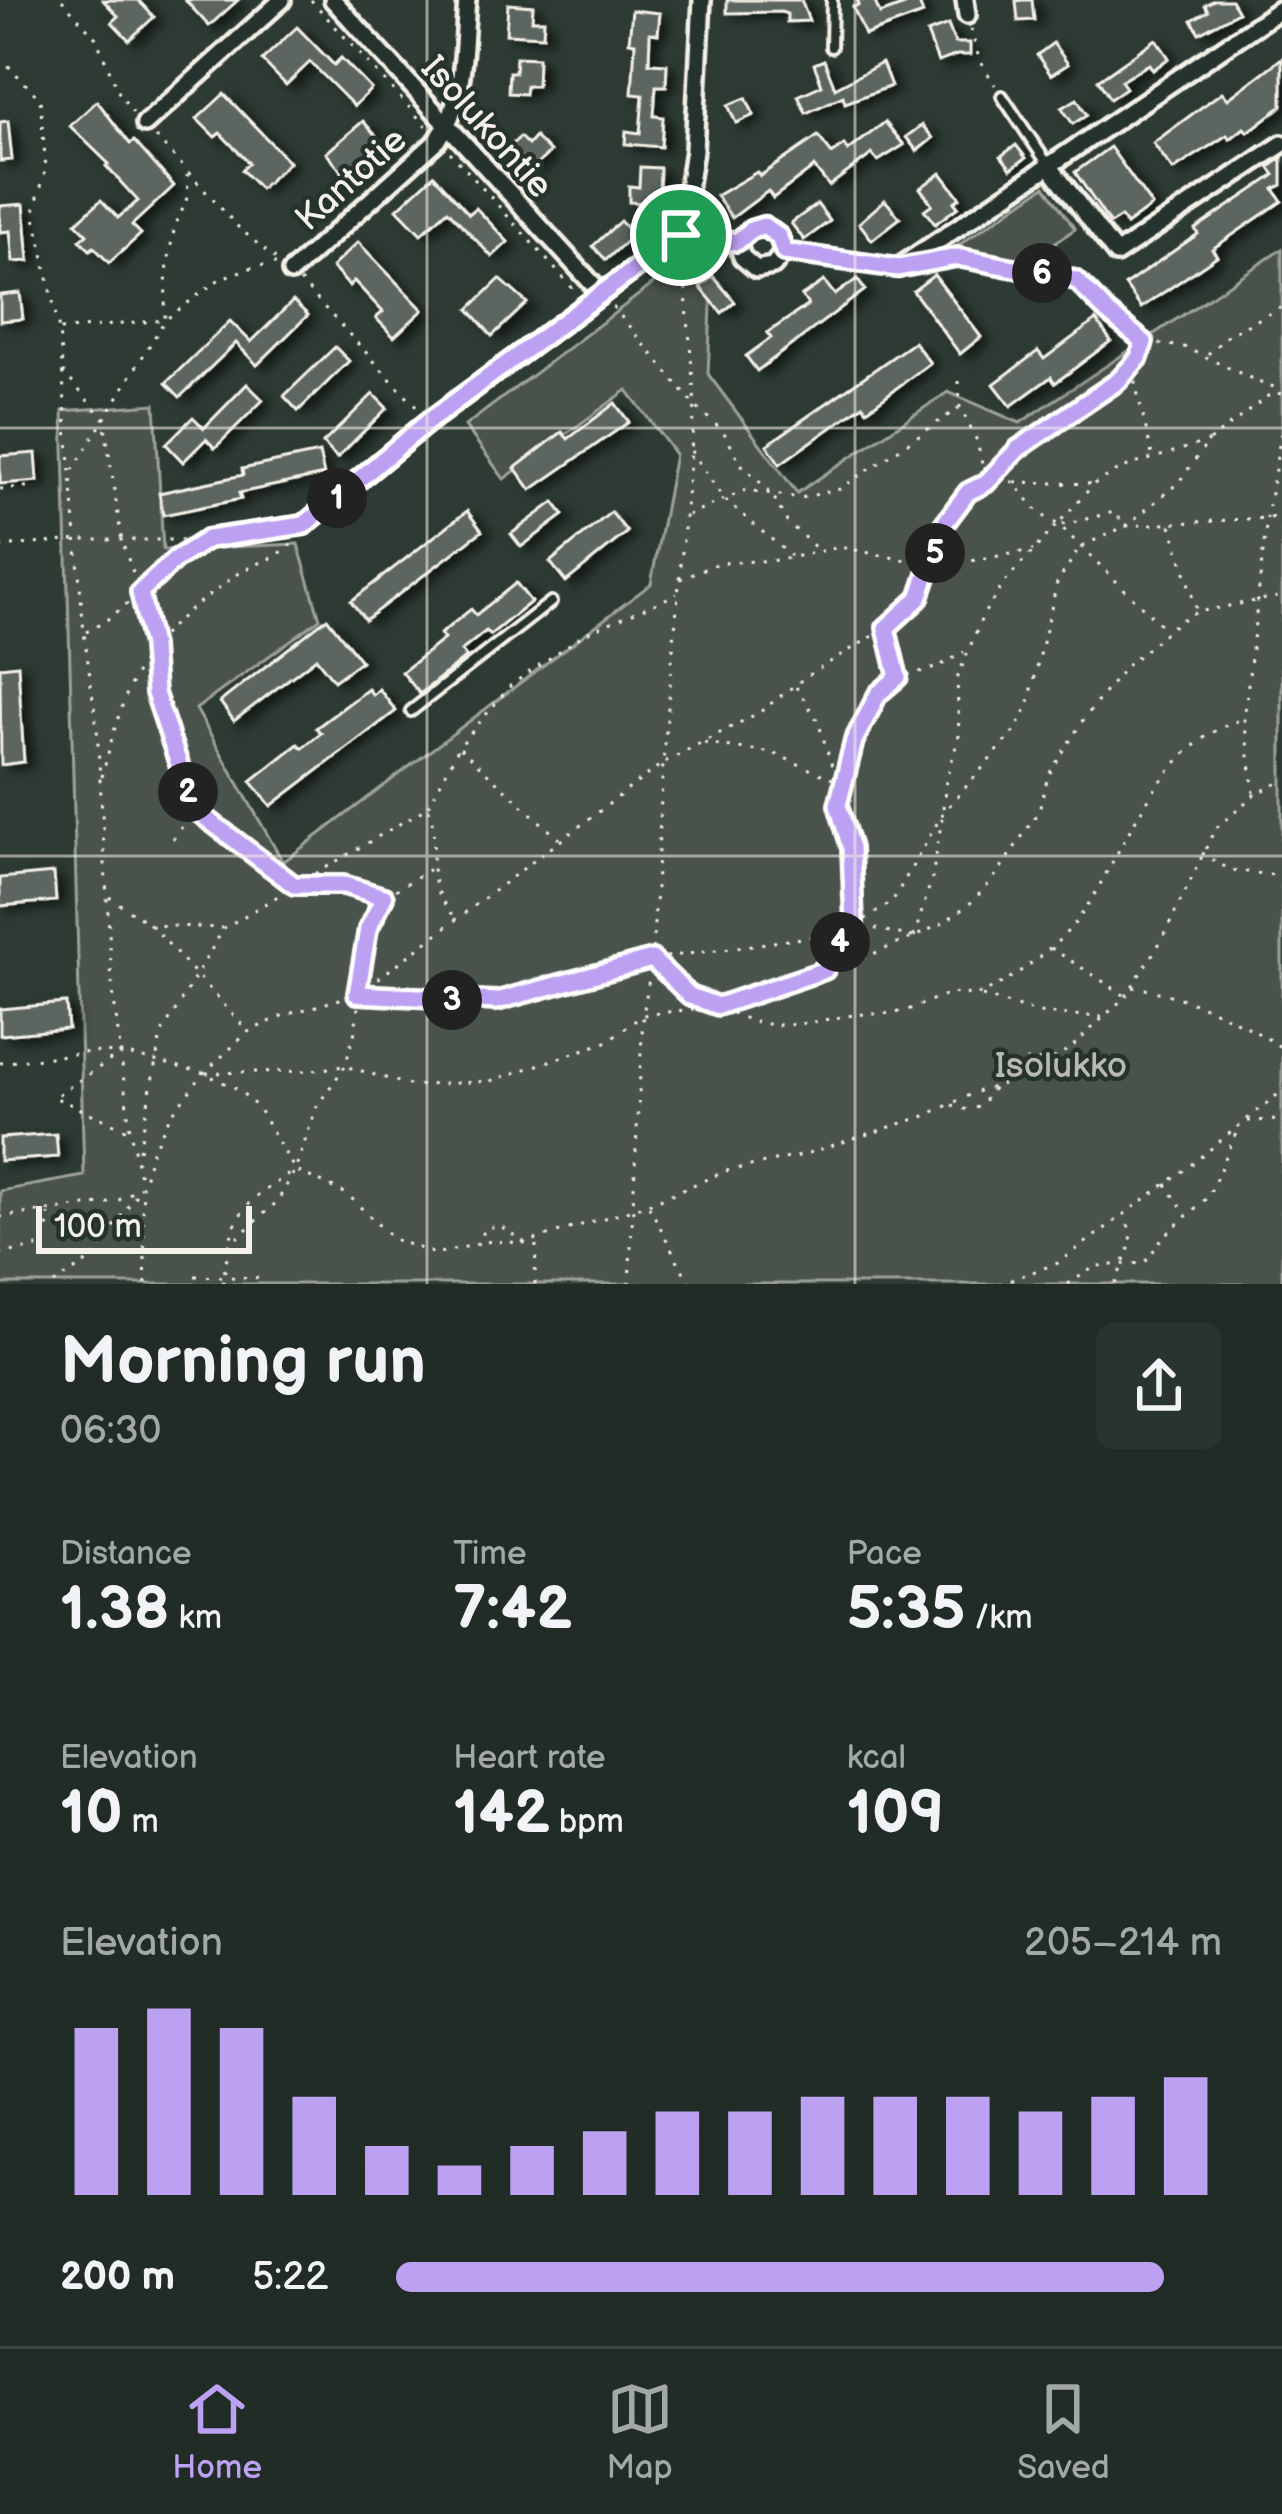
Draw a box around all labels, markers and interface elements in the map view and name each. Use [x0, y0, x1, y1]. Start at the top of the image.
street label: Isolukontie [411, 48, 561, 208]
street label: Kantotie [287, 119, 416, 241]
pin [630, 184, 732, 286]
icon: arrive [648, 202, 714, 268]
pin: 6 [1012, 243, 1072, 303]
text: 6 [1032, 253, 1052, 293]
pin: 1 [307, 468, 367, 528]
text: 1 [330, 478, 344, 518]
pin: 5 [905, 523, 965, 583]
text: 5 [925, 533, 945, 573]
pin: 2 [158, 762, 218, 822]
text: 2 [178, 772, 198, 812]
pin: 4 [810, 912, 870, 972]
text: 4 [830, 922, 850, 962]
pin: 3 [422, 970, 482, 1030]
text: 3 [442, 980, 462, 1020]
park label: Isolukko [995, 1045, 1127, 1088]
scale bar [36, 1200, 252, 1253]
text: 100 m [54, 1207, 142, 1247]
text: Morning run [60, 1323, 426, 1402]
button: share [1096, 1323, 1222, 1449]
text: 06:30 [60, 1408, 162, 1455]
text: Distance [60, 1534, 192, 1574]
text: Time [453, 1534, 526, 1574]
text: Pace [847, 1534, 922, 1574]
text: 1.38 [60, 1574, 170, 1646]
text: 7:42 [453, 1574, 572, 1646]
text: 5:35 [847, 1574, 965, 1646]
text: km [170, 1598, 222, 1638]
text: /km [965, 1598, 1033, 1638]
text: Elevation [60, 1738, 198, 1778]
text: Heart rate [453, 1738, 606, 1778]
text: kcal [847, 1738, 906, 1778]
text: 10 [60, 1778, 123, 1850]
text: 142 [453, 1778, 550, 1850]
text: 109 [847, 1778, 944, 1850]
text: m [123, 1802, 159, 1842]
text: bpm [550, 1802, 624, 1842]
text: Elevation [60, 1920, 223, 1967]
text: 205–214 m [1024, 1920, 1222, 1967]
text: 200 m [60, 2254, 175, 2301]
text: 5:22 [252, 2254, 328, 2301]
tab: Home [172, 2376, 262, 2488]
tab: Map [606, 2376, 673, 2488]
tab: Saved [1017, 2376, 1110, 2488]

